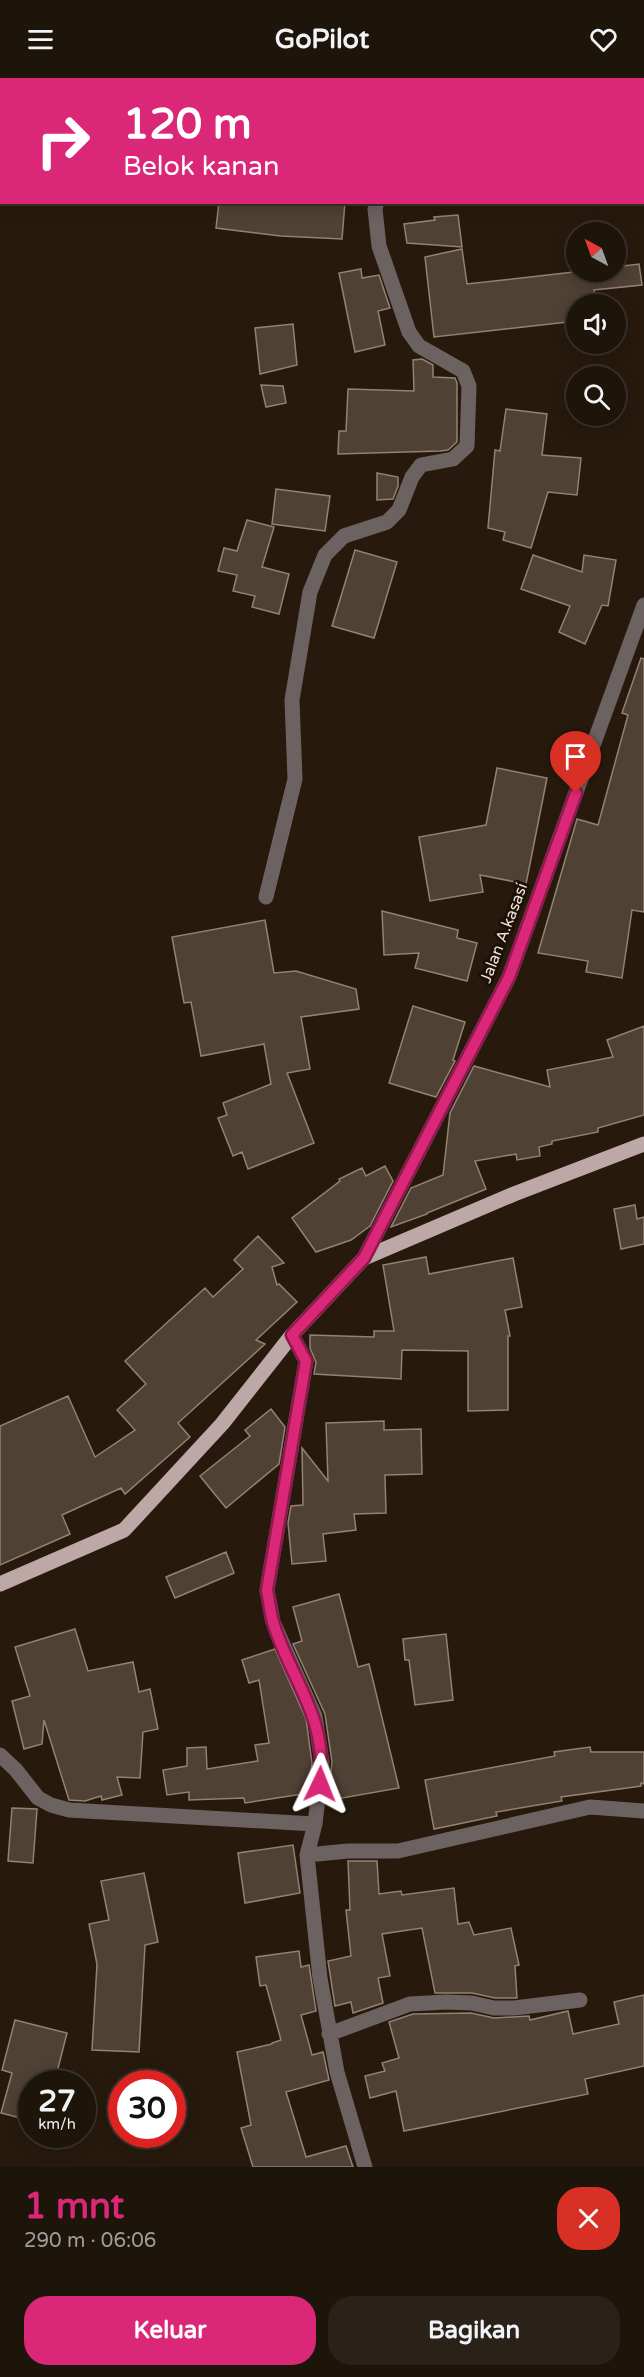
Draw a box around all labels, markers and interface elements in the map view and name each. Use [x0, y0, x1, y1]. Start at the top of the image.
icon: menu [24, 23, 57, 56]
text: GoPilot [275, 23, 369, 56]
icon: heart [587, 23, 620, 56]
text: 120 m [123, 99, 252, 150]
icon: right [24, 102, 102, 180]
text: Belok kanan [123, 150, 279, 183]
north arrow [566, 222, 626, 282]
map controls [566, 222, 626, 426]
button: sound [566, 294, 626, 354]
button: search [566, 366, 626, 426]
pin [550, 731, 601, 793]
icon: arrive [559, 740, 592, 773]
street label: Jalan A.kasasi [476, 880, 532, 986]
position arrow [288, 1752, 352, 1816]
speed limit sign: 30 [108, 2070, 186, 2148]
text: 27 [38, 2083, 76, 2120]
text: km/h [38, 2115, 76, 2133]
text: 1 mnt [24, 2185, 124, 2228]
button: close [557, 2187, 620, 2250]
text: 290 m · 06:06 [24, 2229, 156, 2253]
button: Keluar [24, 2296, 316, 2365]
button: Bagikan [328, 2296, 620, 2365]

